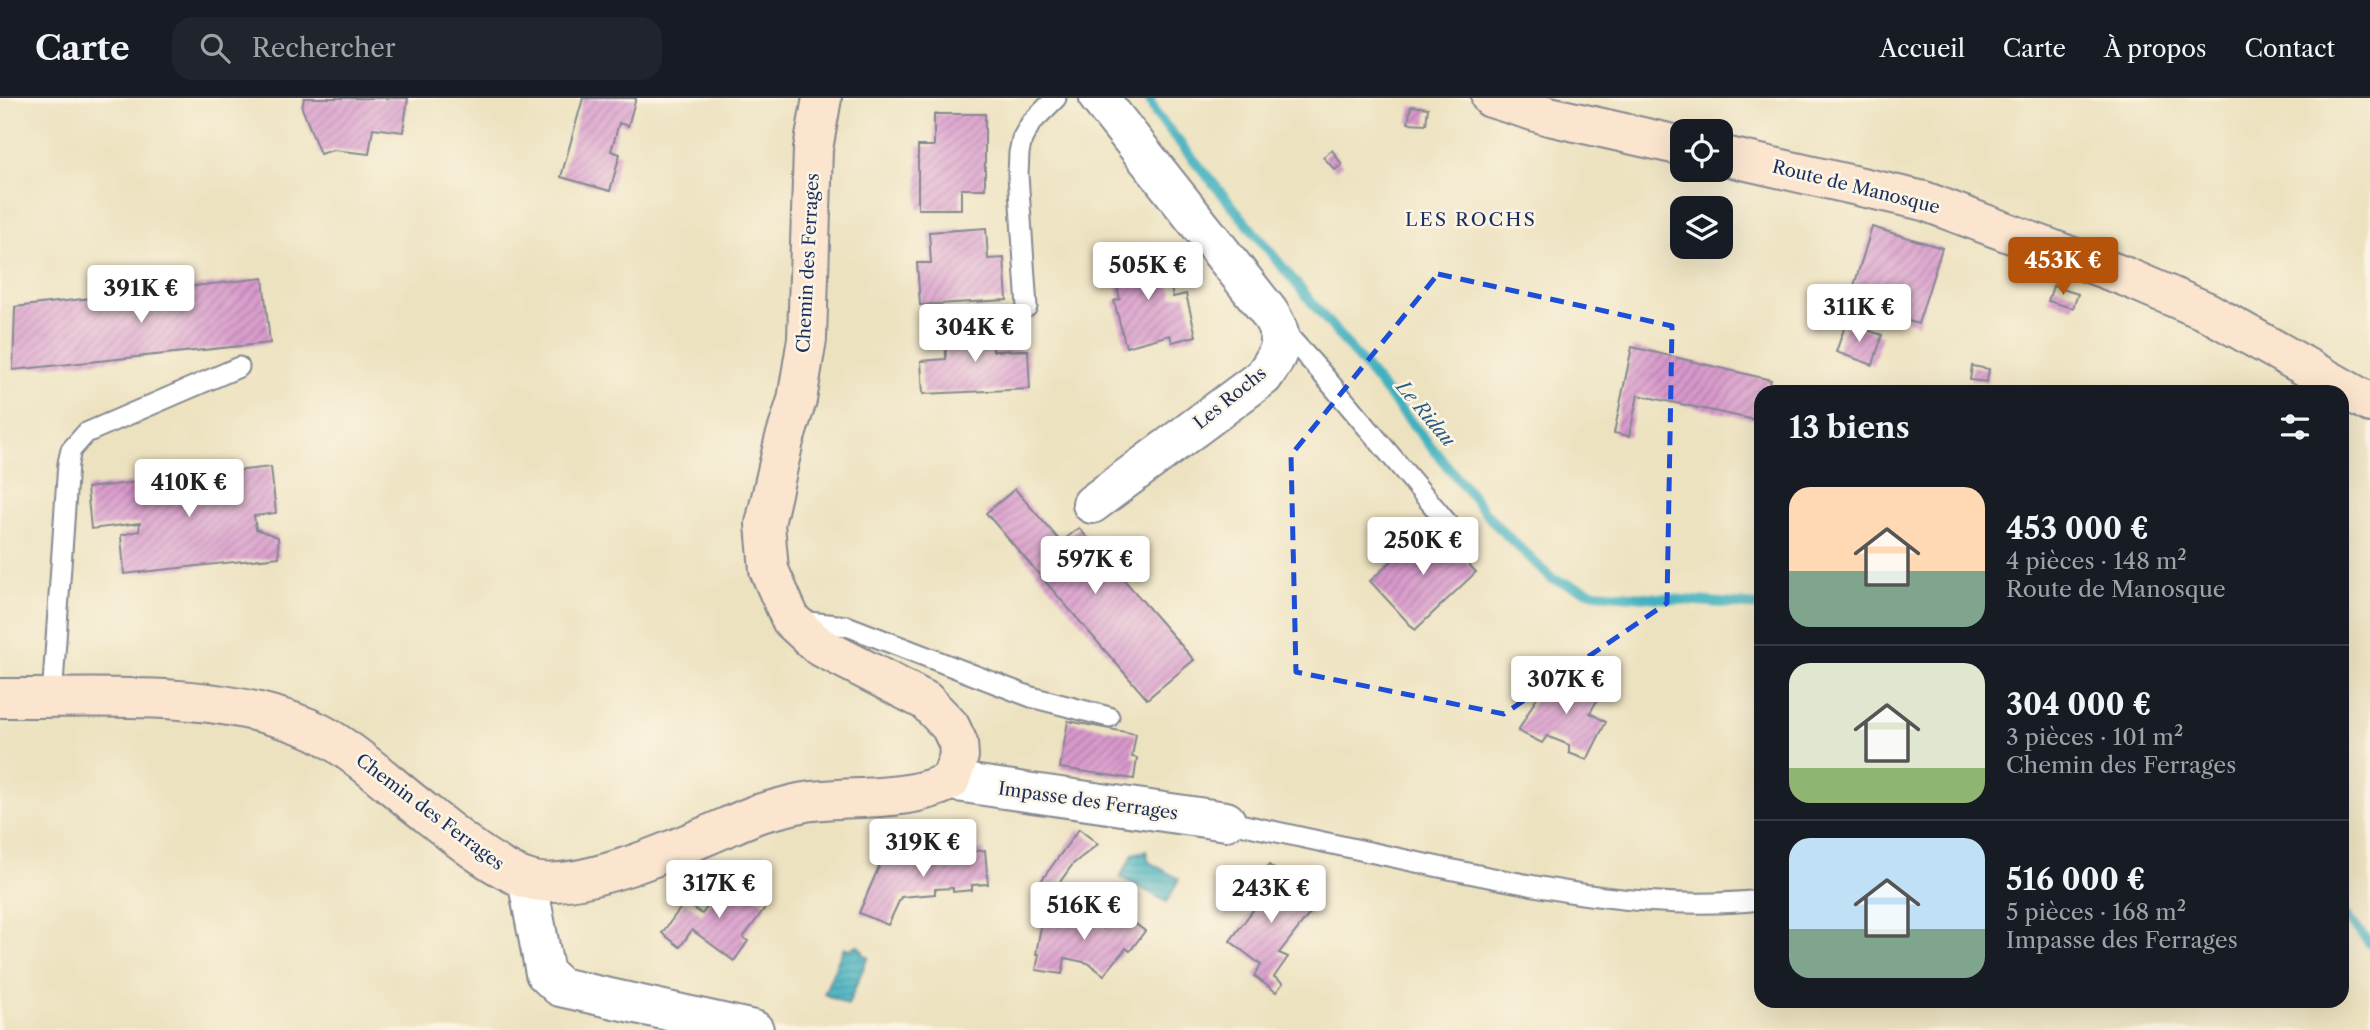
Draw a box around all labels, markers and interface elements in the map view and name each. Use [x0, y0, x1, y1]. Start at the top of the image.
search box [172, 17, 662, 80]
text: Carte [35, 28, 130, 69]
icon: search [196, 29, 234, 67]
text: Rechercher [252, 32, 396, 64]
text: Accueil [1880, 34, 1965, 63]
text: Carte [2003, 34, 2066, 63]
text: À propos [2104, 34, 2207, 63]
text: Contact [2245, 34, 2335, 63]
map controls [1670, 119, 1733, 259]
button: locate [1670, 119, 1733, 182]
street label: Route de Manosque [1770, 156, 1942, 218]
street label: Chemin des Ferrages [792, 172, 824, 354]
button: layers [1670, 196, 1733, 259]
district label: LES ROCHS [1405, 208, 1537, 231]
pin: 453K € [2006, 238, 2120, 297]
pin: 505K € [1091, 242, 1205, 302]
text: 453K € [2024, 246, 2102, 274]
text: 505K € [1109, 251, 1187, 279]
pin: 391K € [84, 266, 198, 325]
text: 391K € [103, 274, 179, 302]
pin: 311K € [1802, 285, 1916, 344]
text: 311K € [1823, 293, 1895, 321]
pin: 304K € [918, 304, 1032, 364]
text: 304K € [935, 313, 1015, 341]
street label: Les Rochs [1189, 362, 1271, 434]
water label: Le Ridau [1390, 374, 1460, 452]
icon: filters [2276, 408, 2314, 446]
text: 13 biens [1789, 409, 1910, 446]
pin: 410K € [132, 460, 246, 519]
text: 410K € [151, 468, 227, 496]
text: 453 000 € [2006, 510, 2149, 547]
icon: home [1845, 515, 1929, 599]
pin: 250K € [1366, 518, 1480, 577]
text: 250K € [1383, 526, 1463, 554]
pin: 597K € [1038, 536, 1152, 596]
text: 597K € [1057, 545, 1133, 573]
text: 4 pièces · 148 m² [2006, 547, 2187, 575]
text: Route de Manosque [2006, 575, 2226, 603]
pin: 307K € [1509, 656, 1623, 716]
text: 307K € [1527, 665, 1605, 693]
text: 304 000 € [2006, 686, 2151, 723]
icon: home [1845, 691, 1929, 775]
text: 3 pièces · 101 m² [2006, 723, 2183, 751]
street label: Chemin des Ferrages [351, 749, 509, 875]
text: Chemin des Ferrages [2006, 751, 2236, 779]
street label: Impasse des Ferrages [997, 777, 1179, 825]
pin: 319K € [866, 820, 980, 879]
text: 319K € [885, 828, 961, 856]
pin: 317K € [662, 860, 776, 920]
text: 516 000 € [2006, 861, 2145, 898]
pin: 243K € [1214, 866, 1328, 925]
icon: home [1845, 866, 1929, 950]
text: 317K € [682, 869, 756, 897]
text: 243K € [1232, 874, 1310, 902]
pin: 516K € [1027, 882, 1141, 942]
text: 516K € [1046, 891, 1122, 919]
text: 5 pièces · 168 m² [2006, 898, 2186, 926]
text: Impasse des Ferrages [2006, 926, 2238, 954]

